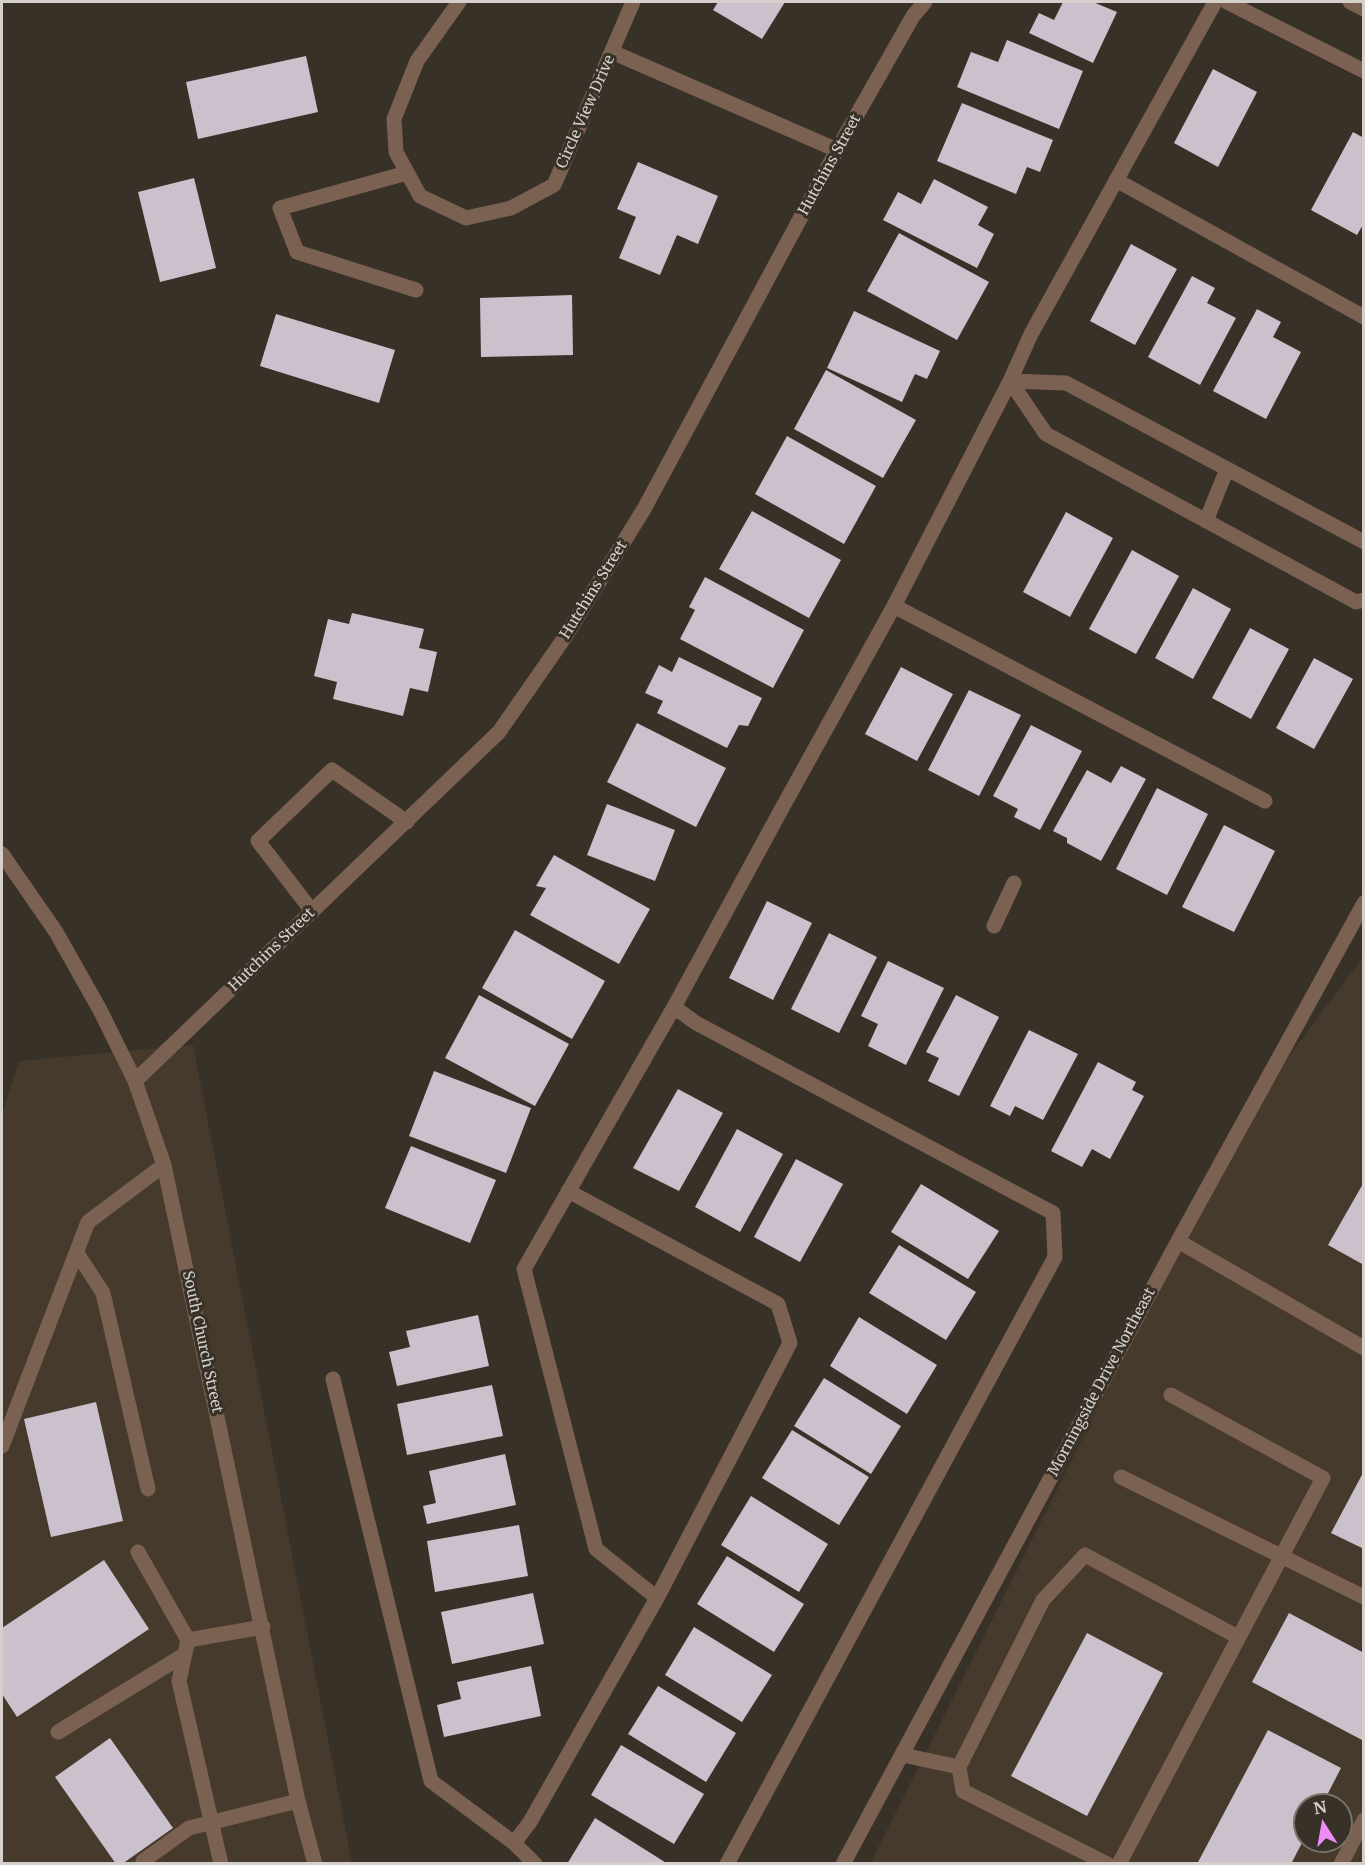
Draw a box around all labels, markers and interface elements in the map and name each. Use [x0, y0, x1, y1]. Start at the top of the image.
street label: Circle View Drive [553, 53, 619, 171]
street label: Hutchins Street [795, 111, 865, 219]
street label: Hutchins Street [557, 538, 631, 642]
street label: Hutchins Street [225, 904, 319, 996]
street label: South Church Street [178, 1269, 226, 1415]
street label: Morningside Drive Northeast [1045, 1285, 1159, 1479]
north arrow [1293, 1793, 1353, 1853]
text: N [1312, 1796, 1328, 1818]

